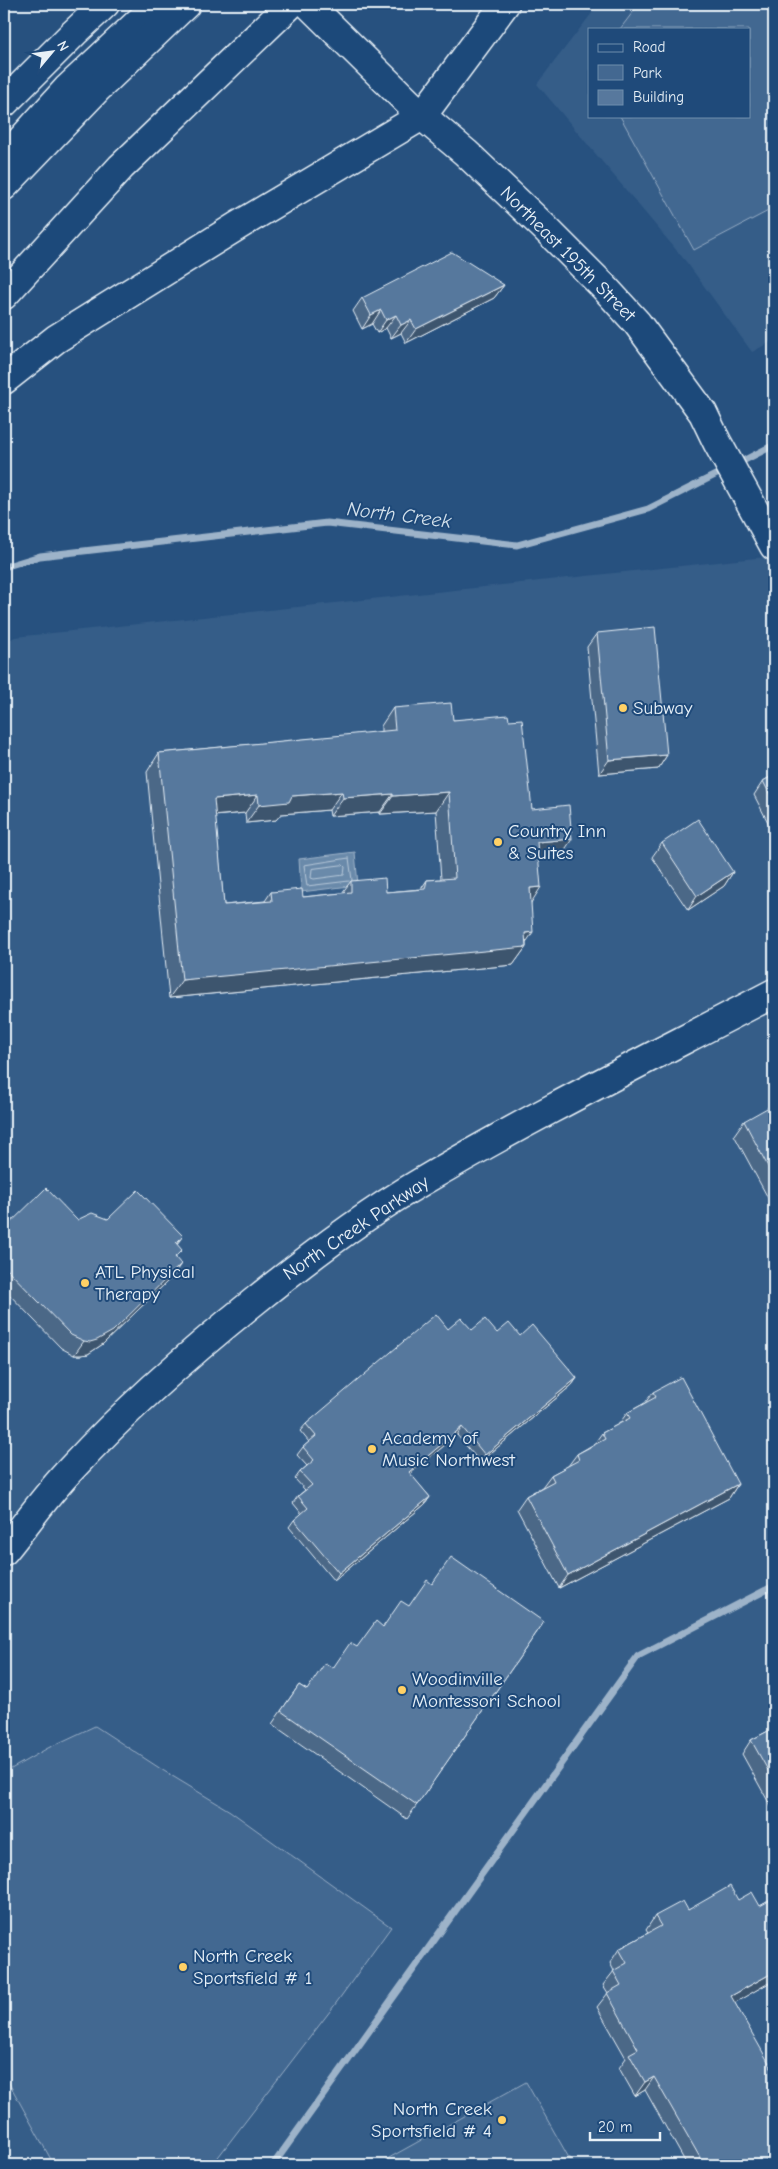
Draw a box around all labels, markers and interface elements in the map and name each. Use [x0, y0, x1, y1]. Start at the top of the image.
north arrow [28, 28, 78, 78]
legend [588, 28, 750, 118]
text: N [53, 38, 73, 54]
text: Road [633, 38, 665, 56]
text: Park [633, 64, 662, 82]
text: Building [633, 88, 684, 106]
street label: Northeast 195th Street [496, 182, 641, 327]
water label: North Creek [346, 497, 453, 533]
place label: Subway [633, 697, 693, 719]
marker: Subway [617, 702, 629, 714]
place label: Country Inn & Suites [508, 820, 606, 864]
marker: Country Inn & Suites [492, 836, 504, 848]
street label: North Creek Parkway [279, 1171, 434, 1285]
place label: ATL Physical Therapy [95, 1261, 195, 1305]
marker: ATL Physical Therapy [79, 1277, 91, 1289]
place label: Academy of Music Northwest [382, 1427, 516, 1471]
marker: Academy of Music Northwest [366, 1443, 378, 1455]
place label: Woodinville Montessori School [412, 1668, 561, 1712]
marker: Woodinville Montessori School [396, 1684, 408, 1696]
place label: North Creek Sportsfield # 1 [193, 1945, 312, 1989]
marker: North Creek Sportsfield # 1 [177, 1961, 189, 1973]
place label: North Creek Sportsfield # 4 [371, 2098, 493, 2142]
scale bar [590, 2109, 660, 2141]
marker: North Creek Sportsfield # 4 [496, 2114, 508, 2126]
text: 20 m [598, 2118, 632, 2136]

